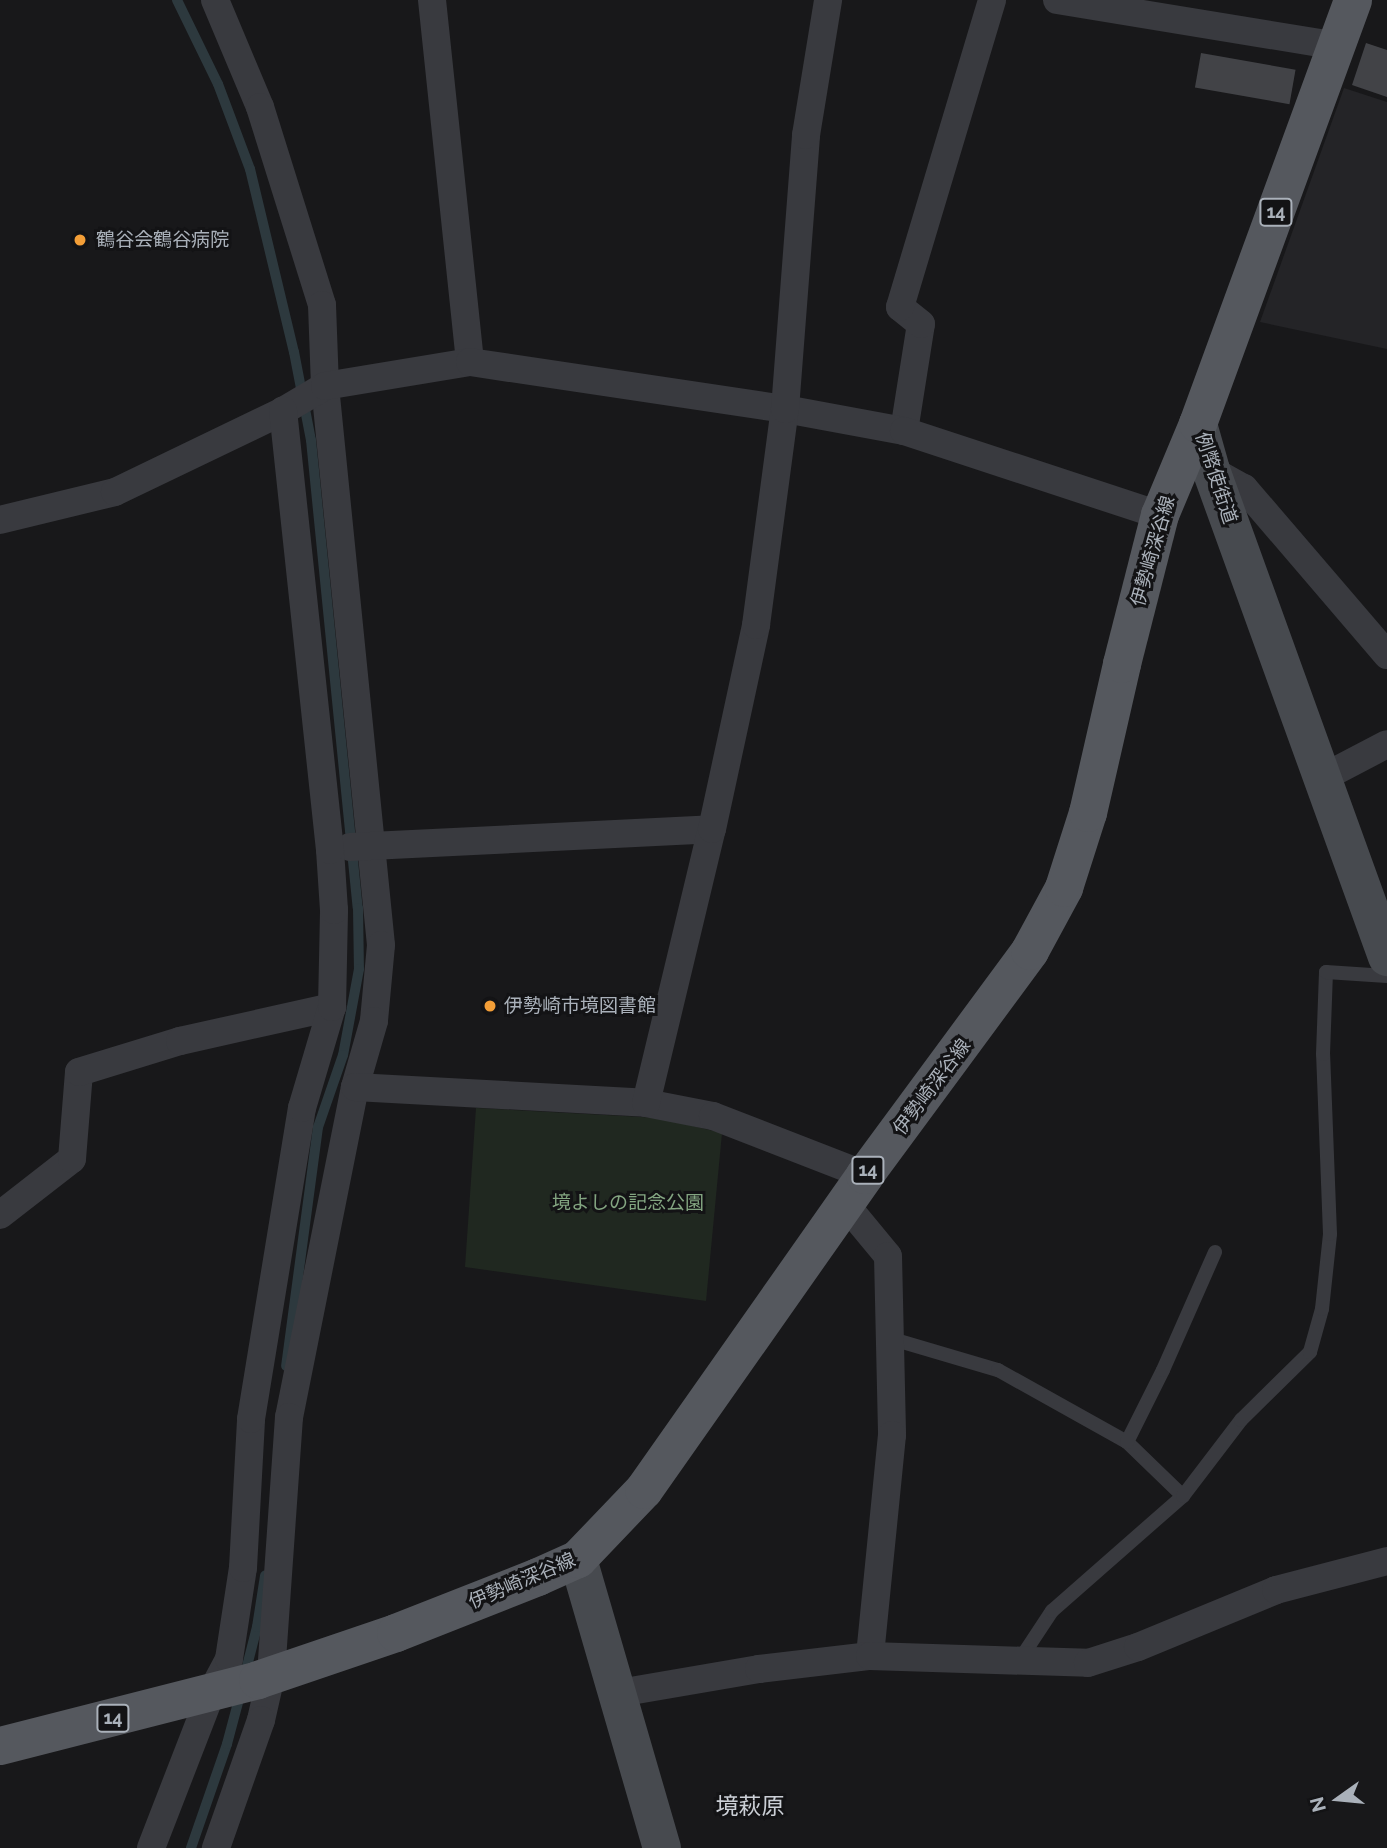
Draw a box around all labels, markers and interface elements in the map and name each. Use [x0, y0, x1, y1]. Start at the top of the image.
road number: 14 [1258, 197, 1294, 226]
place label: 鶴谷会鶴谷病院 [96, 229, 229, 251]
marker: 鶴谷会鶴谷病院 [70, 230, 90, 250]
street label: 例幣使街道 [1190, 429, 1242, 527]
street label: 伊勢崎深谷線 [1126, 493, 1180, 609]
place label: 伊勢崎市境図書館 [504, 995, 656, 1017]
marker: 伊勢崎市境図書館 [482, 998, 498, 1014]
street label: 伊勢崎深谷線 [889, 1035, 975, 1139]
road number: 14 [850, 1156, 886, 1184]
park label: 境よしの記念公園 [552, 1192, 704, 1214]
street label: 伊勢崎深谷線 [465, 1548, 579, 1614]
road number: 14 [96, 1703, 130, 1732]
north arrow [1303, 1764, 1373, 1834]
district label: 境萩原 [716, 1792, 784, 1820]
text: N [1305, 1795, 1330, 1814]

